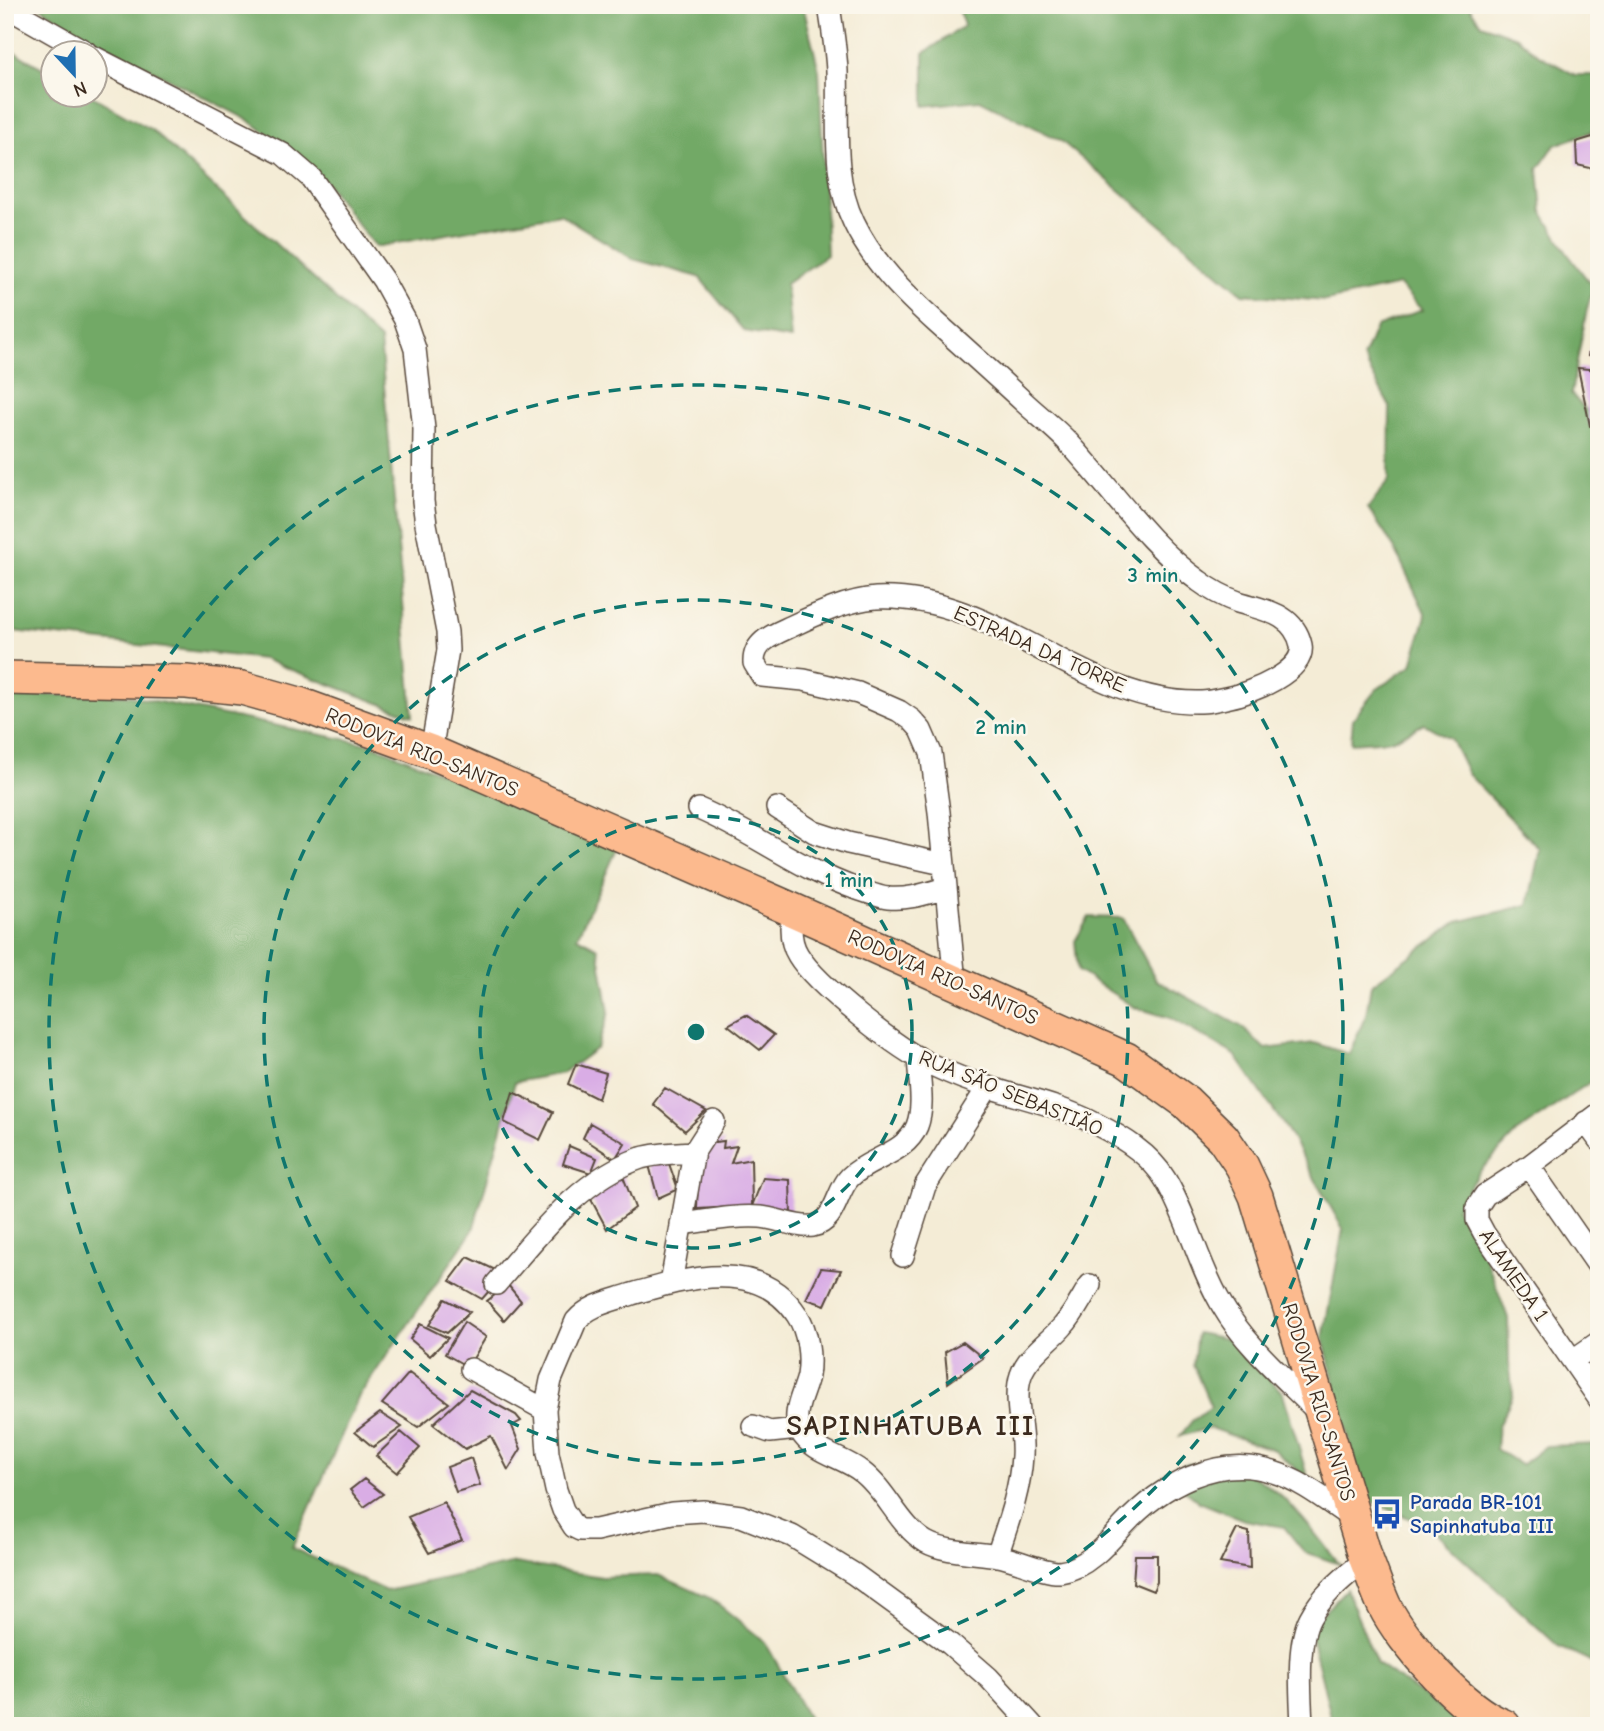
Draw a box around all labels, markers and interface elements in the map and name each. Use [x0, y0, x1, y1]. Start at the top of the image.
north arrow [38, 38, 108, 108]
text: N [70, 76, 90, 101]
text: 3 min [1127, 563, 1179, 587]
street label: ESTRADA DA TORRE [950, 600, 1130, 698]
street label: RODOVIA RIO-SANTOS [322, 702, 522, 802]
text: 2 min [975, 715, 1027, 739]
text: 1 min [825, 868, 873, 892]
street label: RODOVIA RIO-SANTOS [844, 924, 1042, 1030]
centre of rings [684, 1020, 708, 1044]
street label: RUA SÃO SEBASTIÃO [916, 1045, 1106, 1141]
street label: ALAMEDA 1 [1474, 1224, 1554, 1326]
street label: RODOVIA RIO-SANTOS [1277, 1300, 1361, 1504]
district label: SAPINHATUBA III [787, 1410, 1035, 1442]
place label: Parada BR-101 Sapinhatuba III [1410, 1490, 1554, 1538]
bus stop icon: Parada BR-101 Sapinhatuba III [1370, 1497, 1404, 1531]

